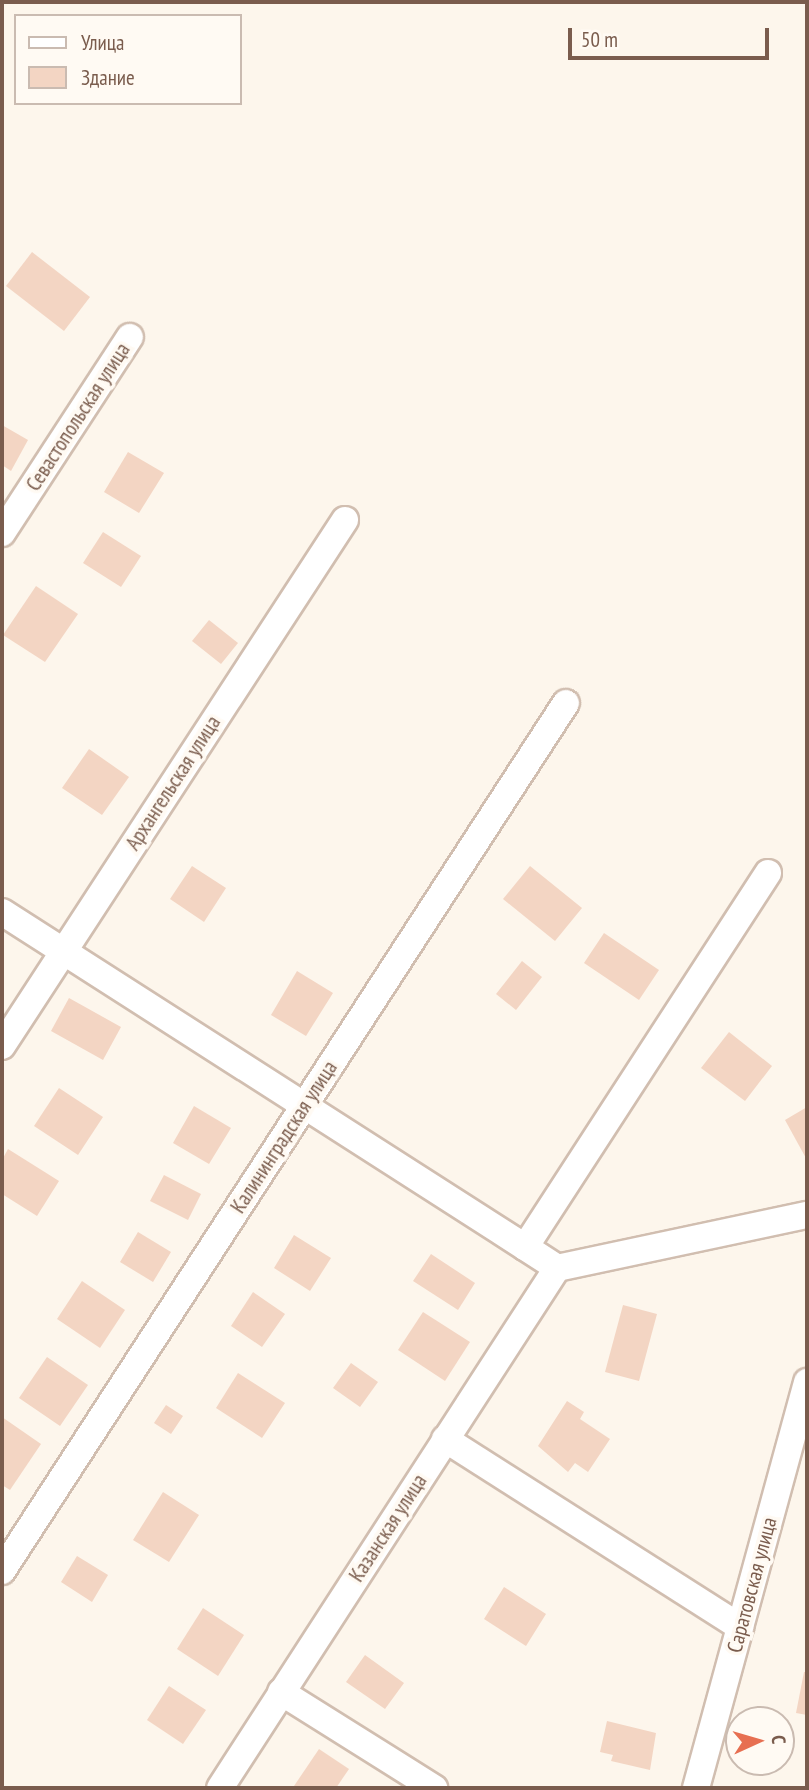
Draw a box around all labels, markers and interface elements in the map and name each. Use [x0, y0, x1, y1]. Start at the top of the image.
legend [14, 14, 242, 105]
scale bar [571, 14, 772, 58]
text: 50 m [581, 26, 618, 53]
text: Улица [81, 29, 124, 56]
text: Здание [81, 64, 135, 91]
street label: Севастопольская улица [21, 338, 135, 496]
street label: Архангельская улица [120, 711, 226, 855]
street label: Калининградская улица [225, 1056, 343, 1218]
street label: Казанская улица [344, 1469, 432, 1587]
street label: Саратовская улица [722, 1515, 782, 1655]
north arrow [725, 1706, 795, 1776]
text: С [767, 1735, 791, 1745]

